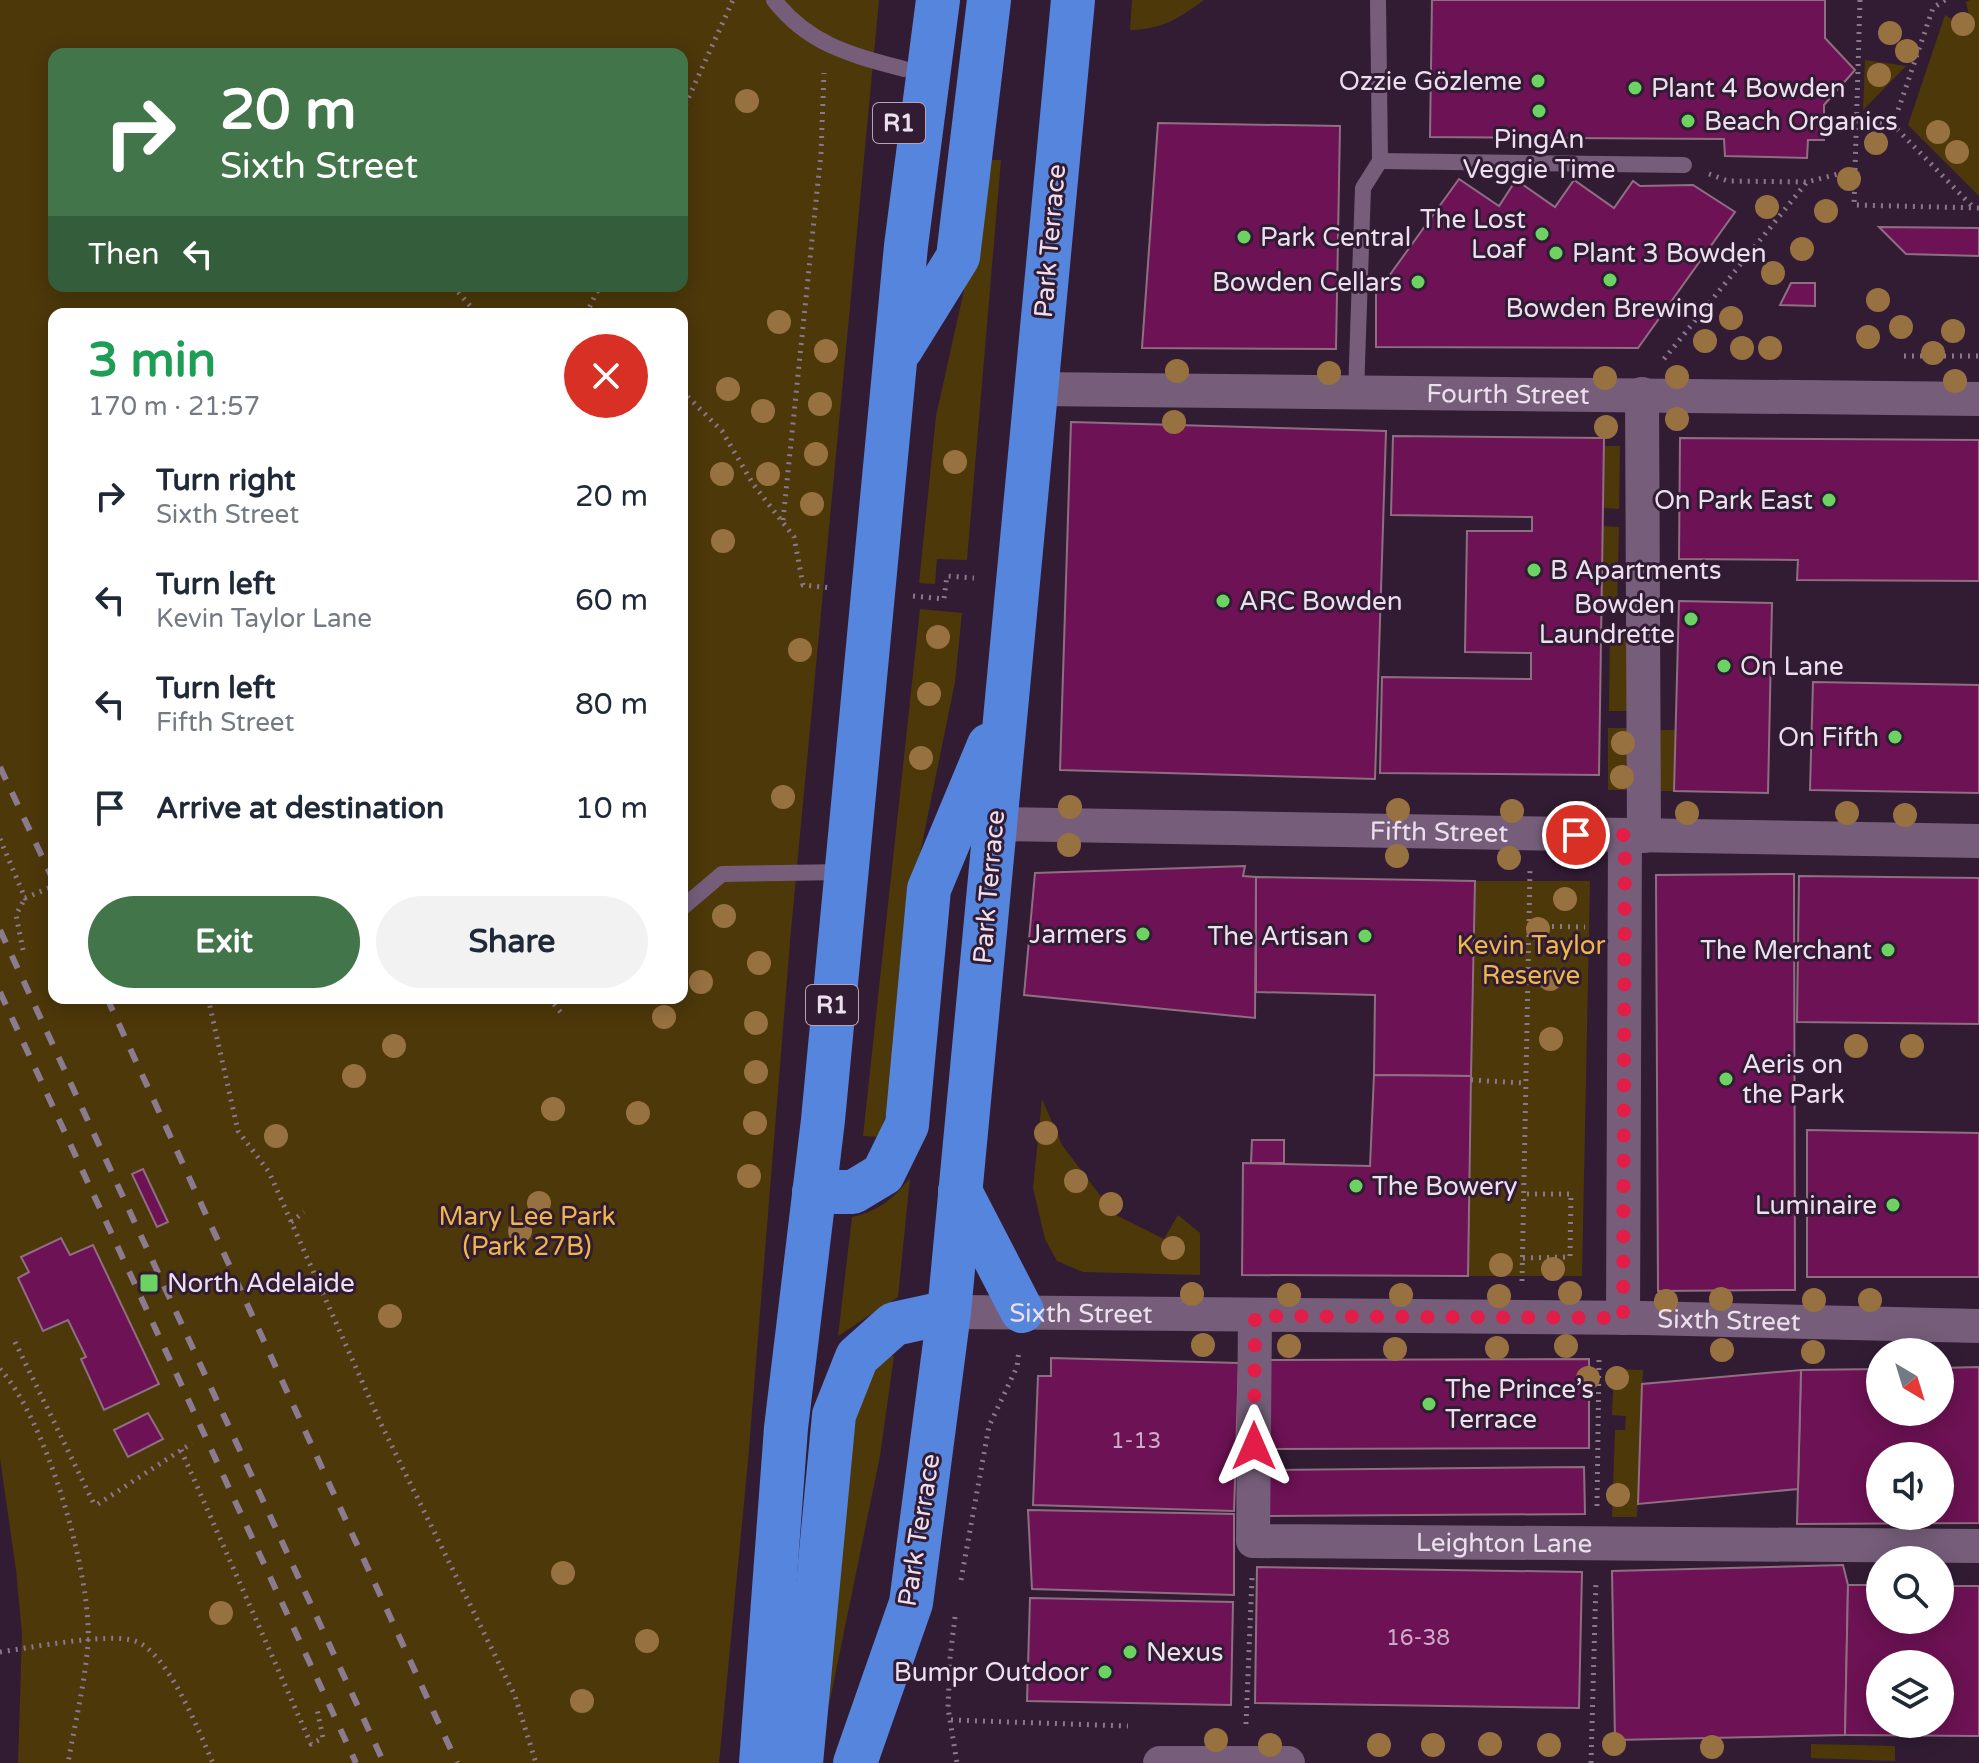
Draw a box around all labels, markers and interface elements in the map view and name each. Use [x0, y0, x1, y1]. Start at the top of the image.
place label: Ozzie Gözleme [1339, 66, 1522, 97]
marker: Ozzie Gözleme [1529, 72, 1547, 90]
place label: Plant 4 Bowden [1651, 73, 1846, 104]
text: 20 m [220, 77, 356, 144]
marker: Plant 4 Bowden [1626, 79, 1644, 97]
icon: right [88, 80, 192, 184]
marker: PingAn Veggie Time [1530, 102, 1548, 120]
road number: R1 [873, 103, 925, 143]
place label: Beach Organics [1704, 106, 1898, 137]
marker: Beach Organics [1679, 112, 1697, 130]
place label: PingAn Veggie Time [1463, 124, 1615, 185]
text: Sixth Street [220, 145, 418, 188]
street label: Park Terrace [1028, 163, 1072, 319]
place label: The Lost Loaf [1420, 204, 1526, 265]
place label: Park Central [1260, 222, 1411, 253]
marker: The Lost Loaf [1533, 225, 1551, 243]
marker: Park Central [1235, 228, 1253, 246]
icon: left [176, 232, 220, 276]
text: Then [88, 236, 160, 273]
place label: Plant 3 Bowden [1572, 238, 1767, 269]
marker: Plant 3 Bowden [1547, 244, 1565, 262]
place label: Bowden Cellars [1212, 267, 1402, 298]
marker: Bowden Brewing [1601, 271, 1619, 289]
marker: Bowden Cellars [1409, 273, 1427, 291]
place label: Bowden Brewing [1506, 293, 1714, 324]
text: 3 min [88, 332, 216, 390]
button: close [564, 334, 648, 418]
street label: Fourth Street [1426, 378, 1590, 410]
text: 170 m · 21:57 [88, 391, 260, 422]
text: Turn right [156, 462, 296, 499]
icon: right [88, 474, 132, 518]
text: 20 m [575, 478, 648, 515]
place label: On Park East [1654, 485, 1813, 516]
marker: On Park East [1820, 491, 1838, 509]
text: Sixth Street [156, 499, 299, 530]
place label: B Apartments [1550, 555, 1721, 586]
marker: B Apartments [1525, 561, 1543, 579]
text: Turn left [156, 566, 275, 603]
icon: left [88, 578, 132, 622]
text: 60 m [575, 582, 648, 619]
place label: ARC Bowden [1239, 586, 1403, 617]
place label: Bowden Laundrette [1539, 589, 1675, 650]
marker: ARC Bowden [1214, 592, 1232, 610]
text: Kevin Taylor Lane [156, 603, 372, 634]
marker: Bowden Laundrette [1682, 610, 1700, 628]
place label: On Lane [1740, 651, 1844, 682]
marker: On Lane [1715, 657, 1733, 675]
text: Turn left [156, 670, 275, 707]
icon: left [88, 682, 132, 726]
text: 80 m [575, 686, 648, 723]
text: Fifth Street [156, 707, 295, 738]
place label: On Fifth [1778, 722, 1879, 753]
marker: On Fifth [1886, 728, 1904, 746]
icon: arrive [88, 786, 132, 830]
text: Arrive at destination [156, 790, 444, 827]
text: 10 m [575, 790, 648, 827]
pin [1542, 801, 1610, 869]
street label: Park Terrace [967, 809, 1011, 965]
icon: arrive [1554, 813, 1598, 857]
street label: Fifth Street [1369, 815, 1509, 848]
button: Exit [88, 896, 360, 988]
button: Share [376, 896, 648, 988]
place label: Jarmers [1029, 919, 1127, 950]
place label: The Artisan [1207, 921, 1349, 952]
marker: Jarmers [1134, 925, 1152, 943]
marker: The Artisan [1356, 927, 1374, 945]
park label: Kevin Taylor Reserve [1456, 930, 1606, 991]
place label: The Merchant [1700, 935, 1872, 966]
marker: The Merchant [1879, 941, 1897, 959]
road number: R1 [806, 985, 858, 1025]
place label: Aeris on the Park [1742, 1049, 1845, 1110]
marker: Aeris on the Park [1717, 1070, 1735, 1088]
place label: The Bowery [1372, 1171, 1518, 1202]
marker: The Bowery [1347, 1177, 1365, 1195]
place label: Luminaire [1755, 1190, 1877, 1221]
marker: Luminaire [1884, 1196, 1902, 1214]
park label: Mary Lee Park (Park 27B) [438, 1201, 616, 1262]
place label: North Adelaide [167, 1268, 355, 1299]
marker: North Adelaide [138, 1272, 160, 1294]
street label: Sixth Street [1009, 1297, 1153, 1329]
street label: Sixth Street [1657, 1303, 1801, 1337]
north arrow [1866, 1338, 1954, 1426]
map controls [1866, 1338, 1954, 1738]
place label: The Prince’s Terrace [1445, 1374, 1594, 1435]
marker: The Prince’s Terrace [1420, 1395, 1438, 1413]
position arrow [1212, 1404, 1296, 1488]
house number: 1-13 [1111, 1428, 1161, 1454]
button: sound [1866, 1442, 1954, 1530]
street label: Park Terrace [892, 1451, 946, 1609]
street label: Leighton Lane [1416, 1527, 1592, 1559]
button: search [1866, 1546, 1954, 1634]
house number: 16-38 [1386, 1625, 1450, 1651]
place label: Nexus [1146, 1637, 1223, 1668]
marker: Nexus [1121, 1643, 1139, 1661]
button: layers [1866, 1650, 1954, 1738]
place label: Bumpr Outdoor [894, 1657, 1089, 1688]
marker: Bumpr Outdoor [1096, 1663, 1114, 1681]

